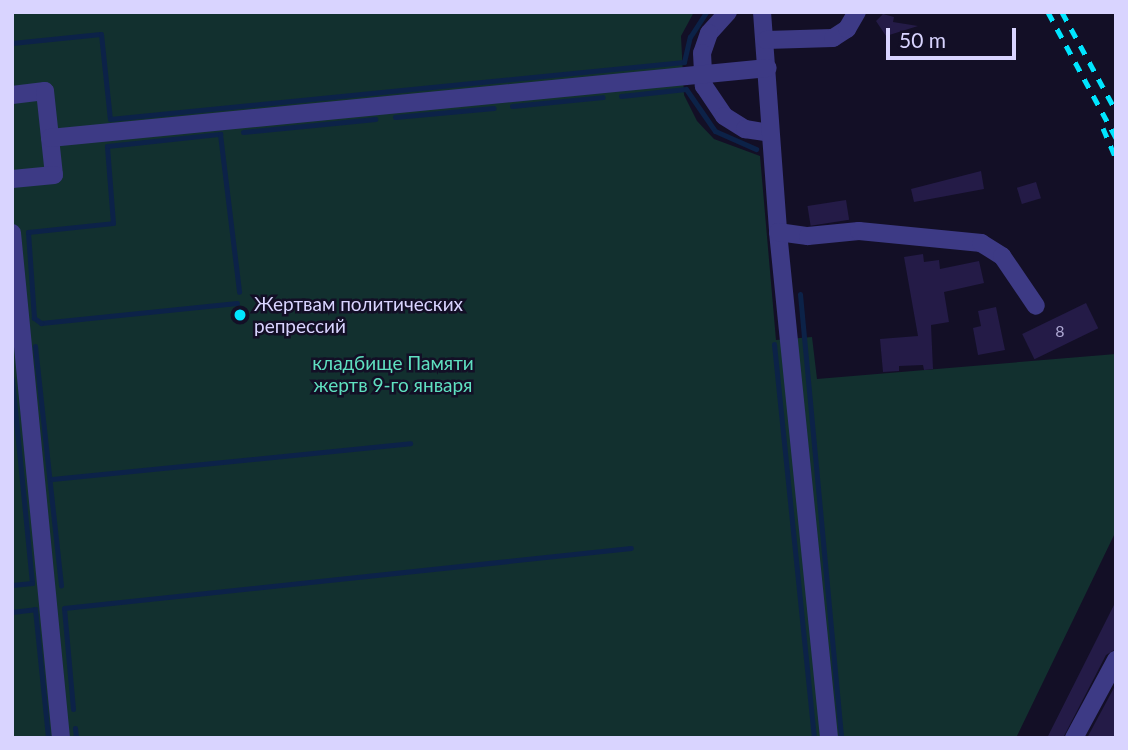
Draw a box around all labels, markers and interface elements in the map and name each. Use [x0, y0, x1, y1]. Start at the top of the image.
scale bar [890, 14, 1020, 58]
text: 50 m [899, 27, 946, 52]
place label: Жертвам политических репрессий [254, 293, 463, 337]
marker: Жертвам политических репрессий [232, 307, 248, 323]
house number: 8 [1055, 321, 1065, 341]
park label: кладбище Памяти жертв 9-го января [312, 352, 474, 396]

